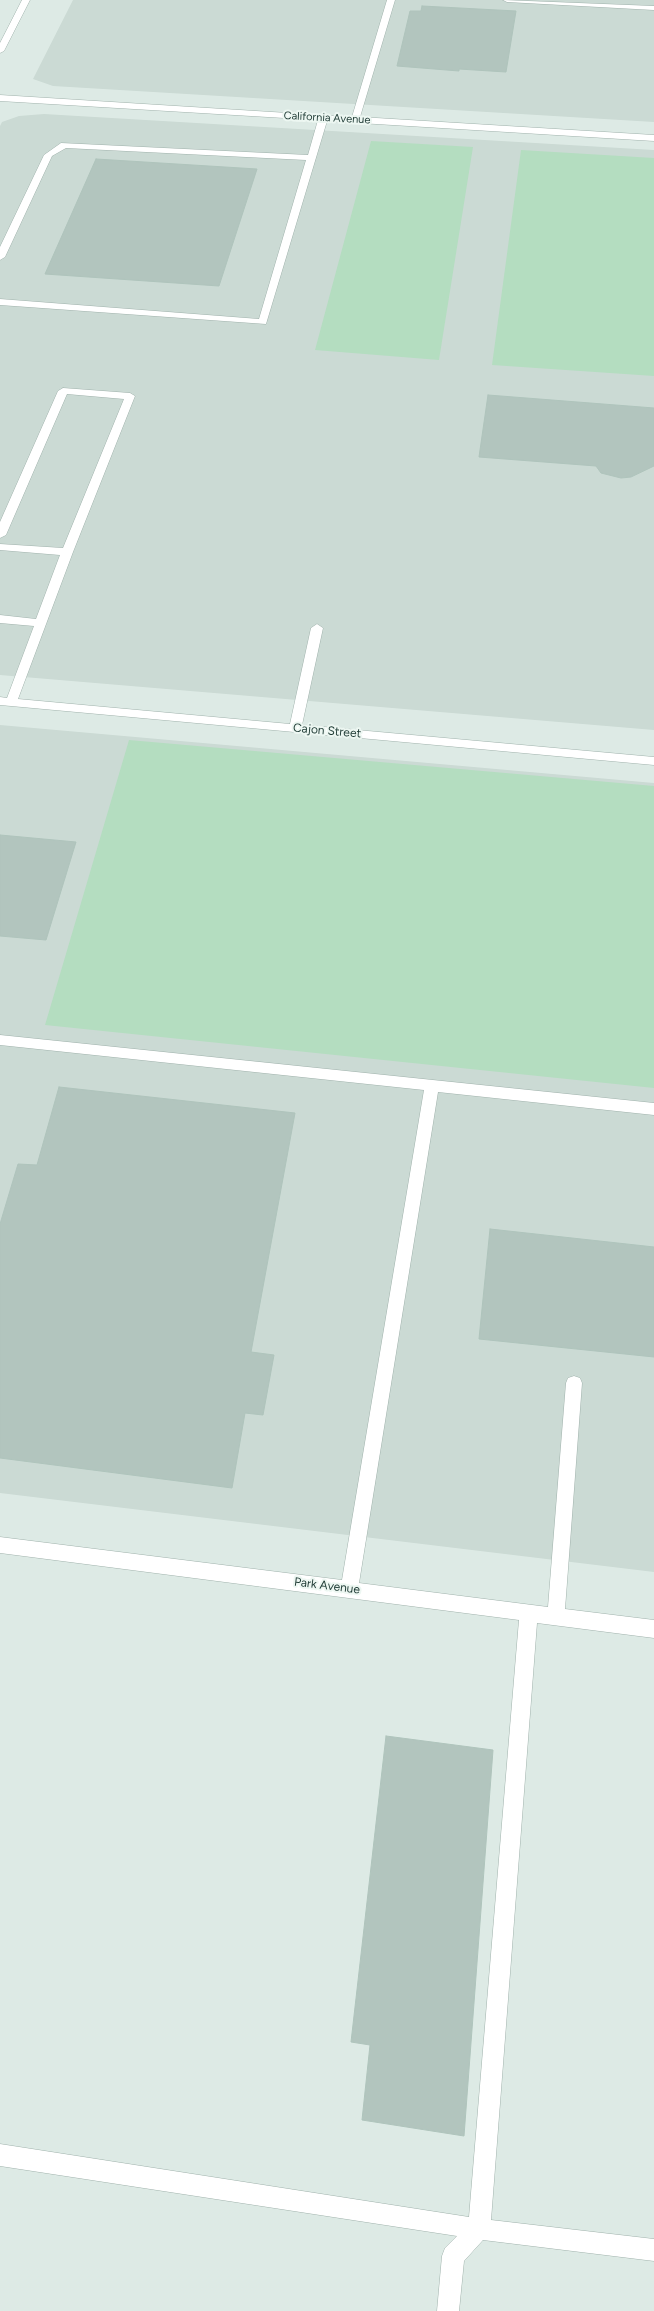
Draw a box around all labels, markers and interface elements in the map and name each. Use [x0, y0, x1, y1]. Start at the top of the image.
street label: California Avenue [283, 109, 371, 127]
street label: Cajon Street [292, 721, 362, 741]
street label: Park Avenue [293, 1575, 361, 1597]

